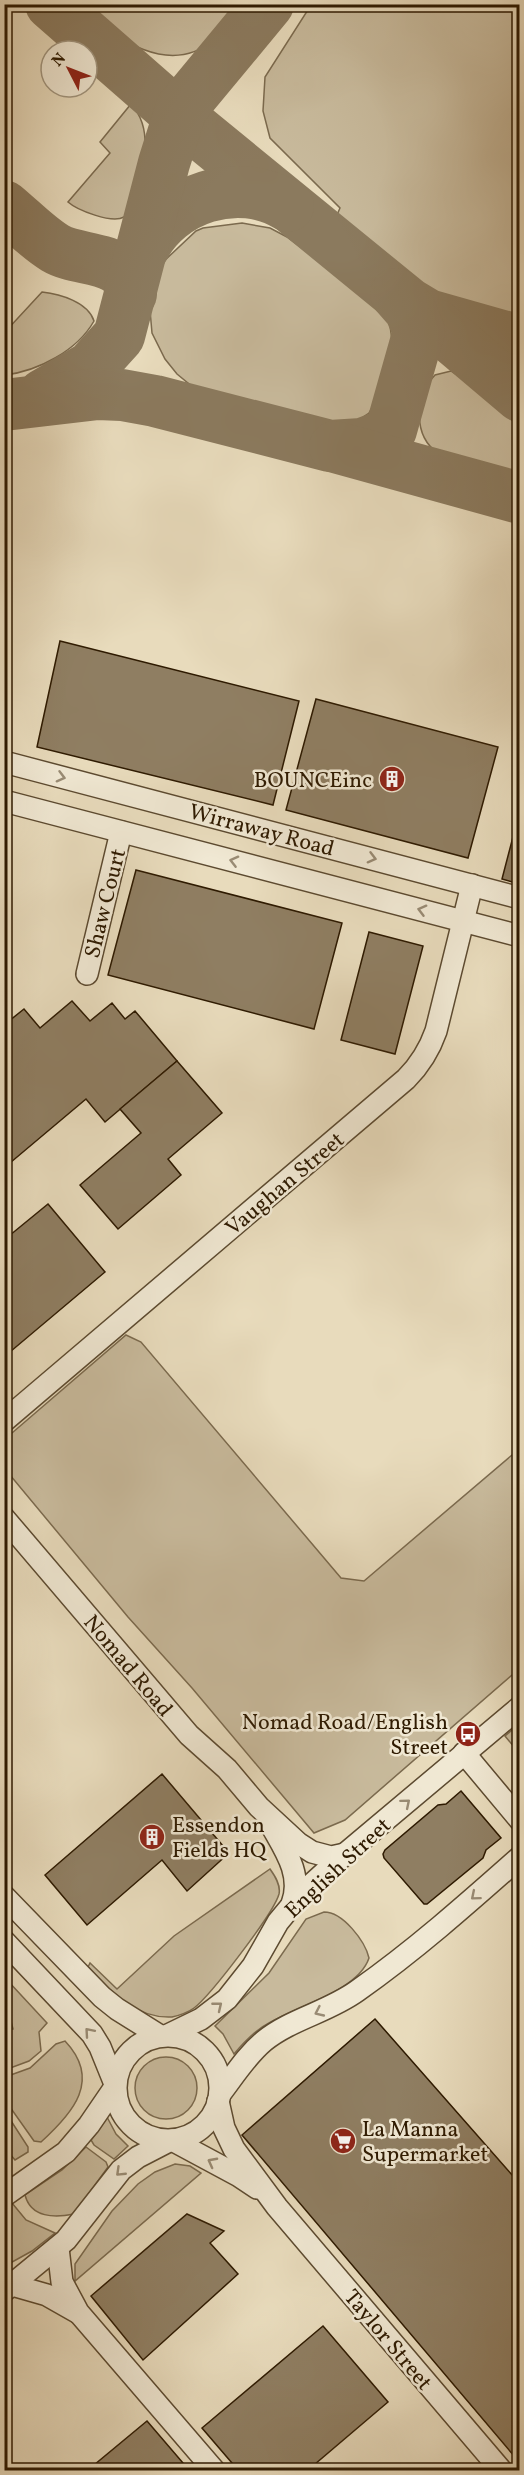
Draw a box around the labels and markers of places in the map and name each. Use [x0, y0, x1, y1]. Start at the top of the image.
building icon: BOUNCEinc [377, 764, 407, 794]
place label: BOUNCEinc [254, 766, 372, 797]
place label: Nomad Road/English Street [242, 1708, 448, 1764]
bus stop icon: Nomad Road/English Street [453, 1719, 483, 1749]
place label: Essendon Fields HQ [172, 1811, 267, 1867]
building icon: Essendon Fields HQ [137, 1822, 167, 1852]
place label: La Manna Supermarket [362, 2115, 489, 2171]
supermarket icon: La Manna Supermarket [328, 2126, 358, 2156]

